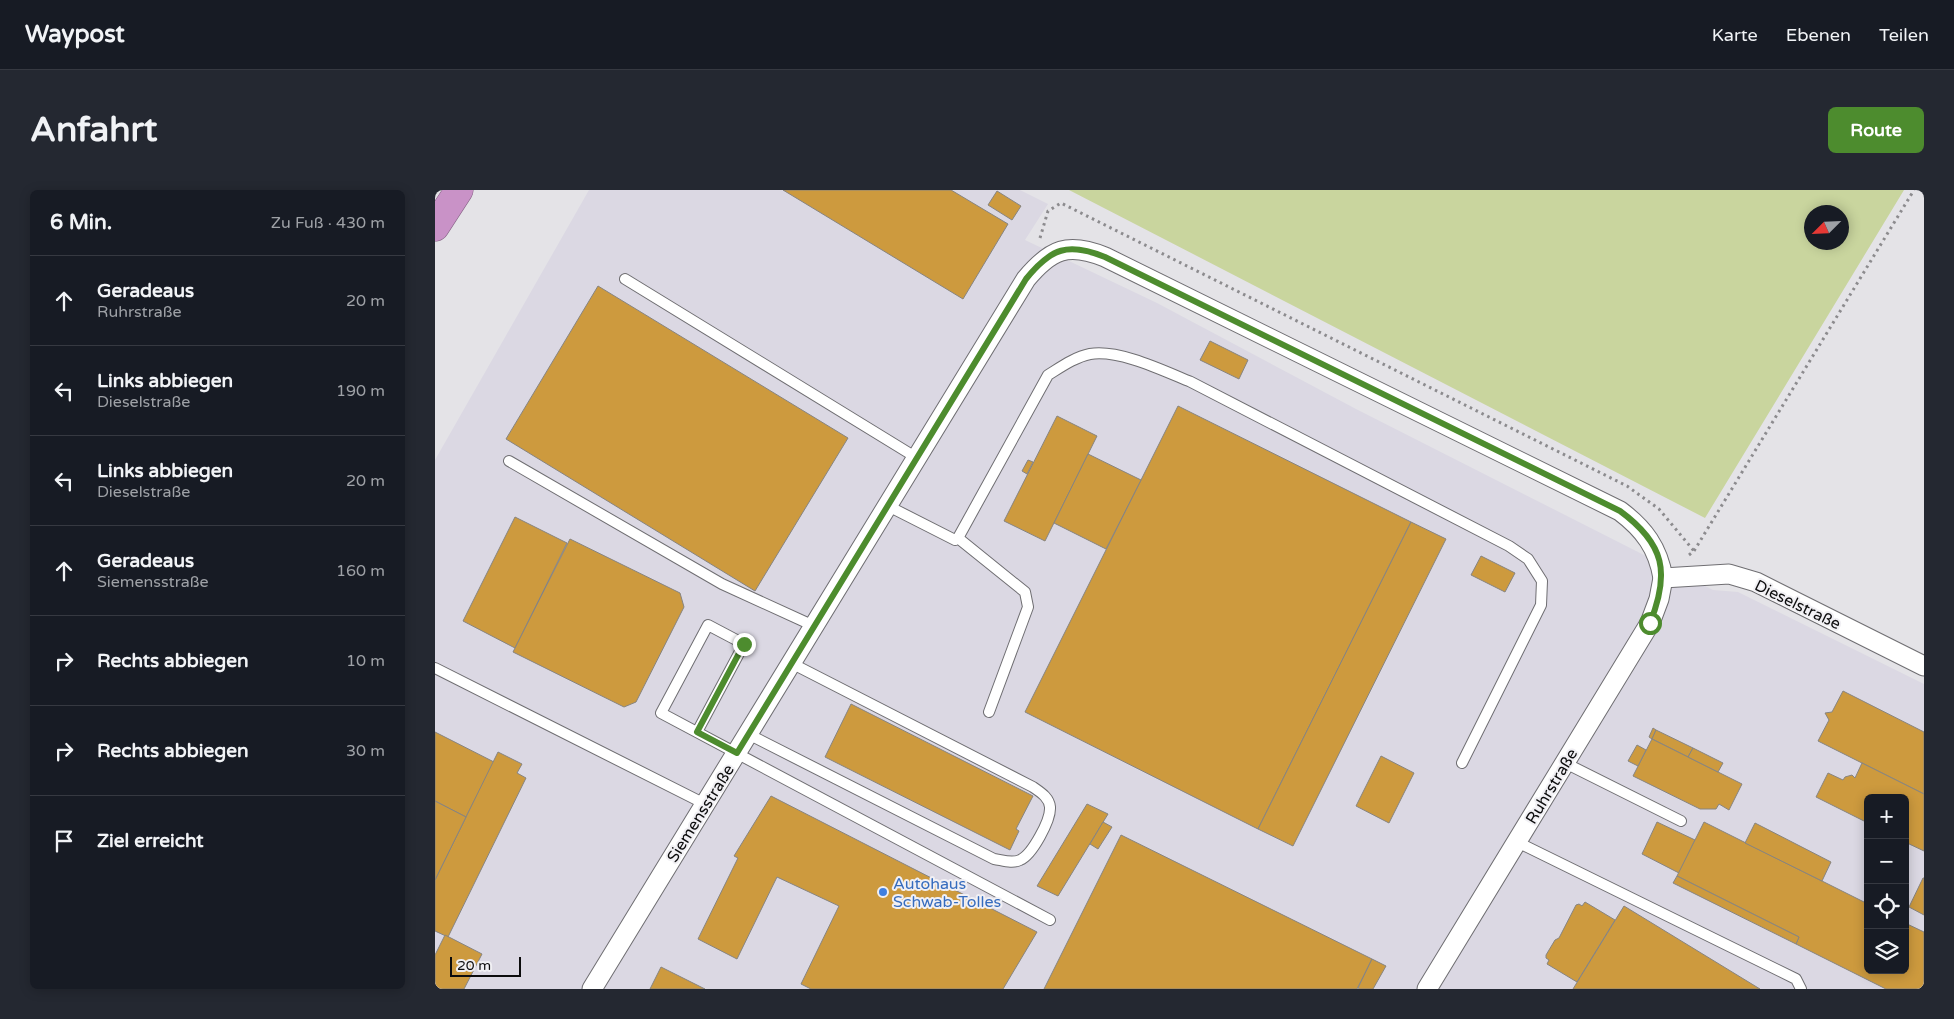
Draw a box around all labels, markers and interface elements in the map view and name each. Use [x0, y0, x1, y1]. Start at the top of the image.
text: Waypost [25, 20, 125, 49]
text: Karte [1712, 24, 1758, 46]
text: Ebenen [1786, 24, 1851, 46]
text: Teilen [1879, 24, 1929, 46]
button: Route [1828, 107, 1924, 153]
text: Anfahrt [30, 109, 157, 151]
north arrow [1804, 205, 1849, 250]
text: 6 Min. [50, 210, 112, 235]
text: Zu Fuß · 430 m [271, 213, 385, 233]
text: Geradeaus [97, 280, 194, 302]
icon: ahead [50, 287, 78, 315]
text: 20 m [346, 291, 385, 311]
text: Ruhrstraße [97, 302, 182, 322]
text: Links abbiegen [97, 370, 233, 392]
icon: left [50, 377, 78, 405]
text: 190 m [336, 381, 385, 401]
text: Dieselstraße [97, 392, 190, 412]
text: Links abbiegen [97, 460, 233, 482]
icon: left [50, 467, 78, 495]
text: 20 m [346, 471, 385, 491]
text: Dieselstraße [97, 482, 190, 502]
text: Geradeaus [97, 550, 194, 572]
icon: ahead [50, 557, 78, 585]
text: 160 m [336, 561, 385, 581]
text: Siemensstraße [97, 572, 209, 592]
street label: Dieselstraße [1751, 575, 1844, 634]
route start [1639, 612, 1662, 635]
route end [733, 633, 756, 656]
icon: right [50, 647, 78, 675]
text: Rechts abbiegen [97, 650, 249, 672]
text: 10 m [346, 651, 385, 671]
icon: right [50, 737, 78, 765]
text: Rechts abbiegen [97, 740, 249, 762]
text: 30 m [346, 741, 385, 761]
street label: Ruhrstraße [1521, 745, 1582, 828]
street label: Siemensstraße [663, 761, 739, 866]
map controls [1864, 794, 1909, 974]
button: + [1864, 794, 1909, 839]
icon: arrive [50, 827, 78, 855]
text: Ziel erreicht [97, 830, 204, 852]
button: − [1864, 839, 1909, 884]
place label: Autohaus Schwab-Tolles [893, 874, 1001, 912]
button: locate [1864, 884, 1909, 929]
marker: Autohaus Schwab-Tolles [877, 886, 889, 898]
button: layers [1864, 929, 1909, 974]
scale bar [450, 954, 521, 977]
text: 20 m [457, 957, 491, 974]

